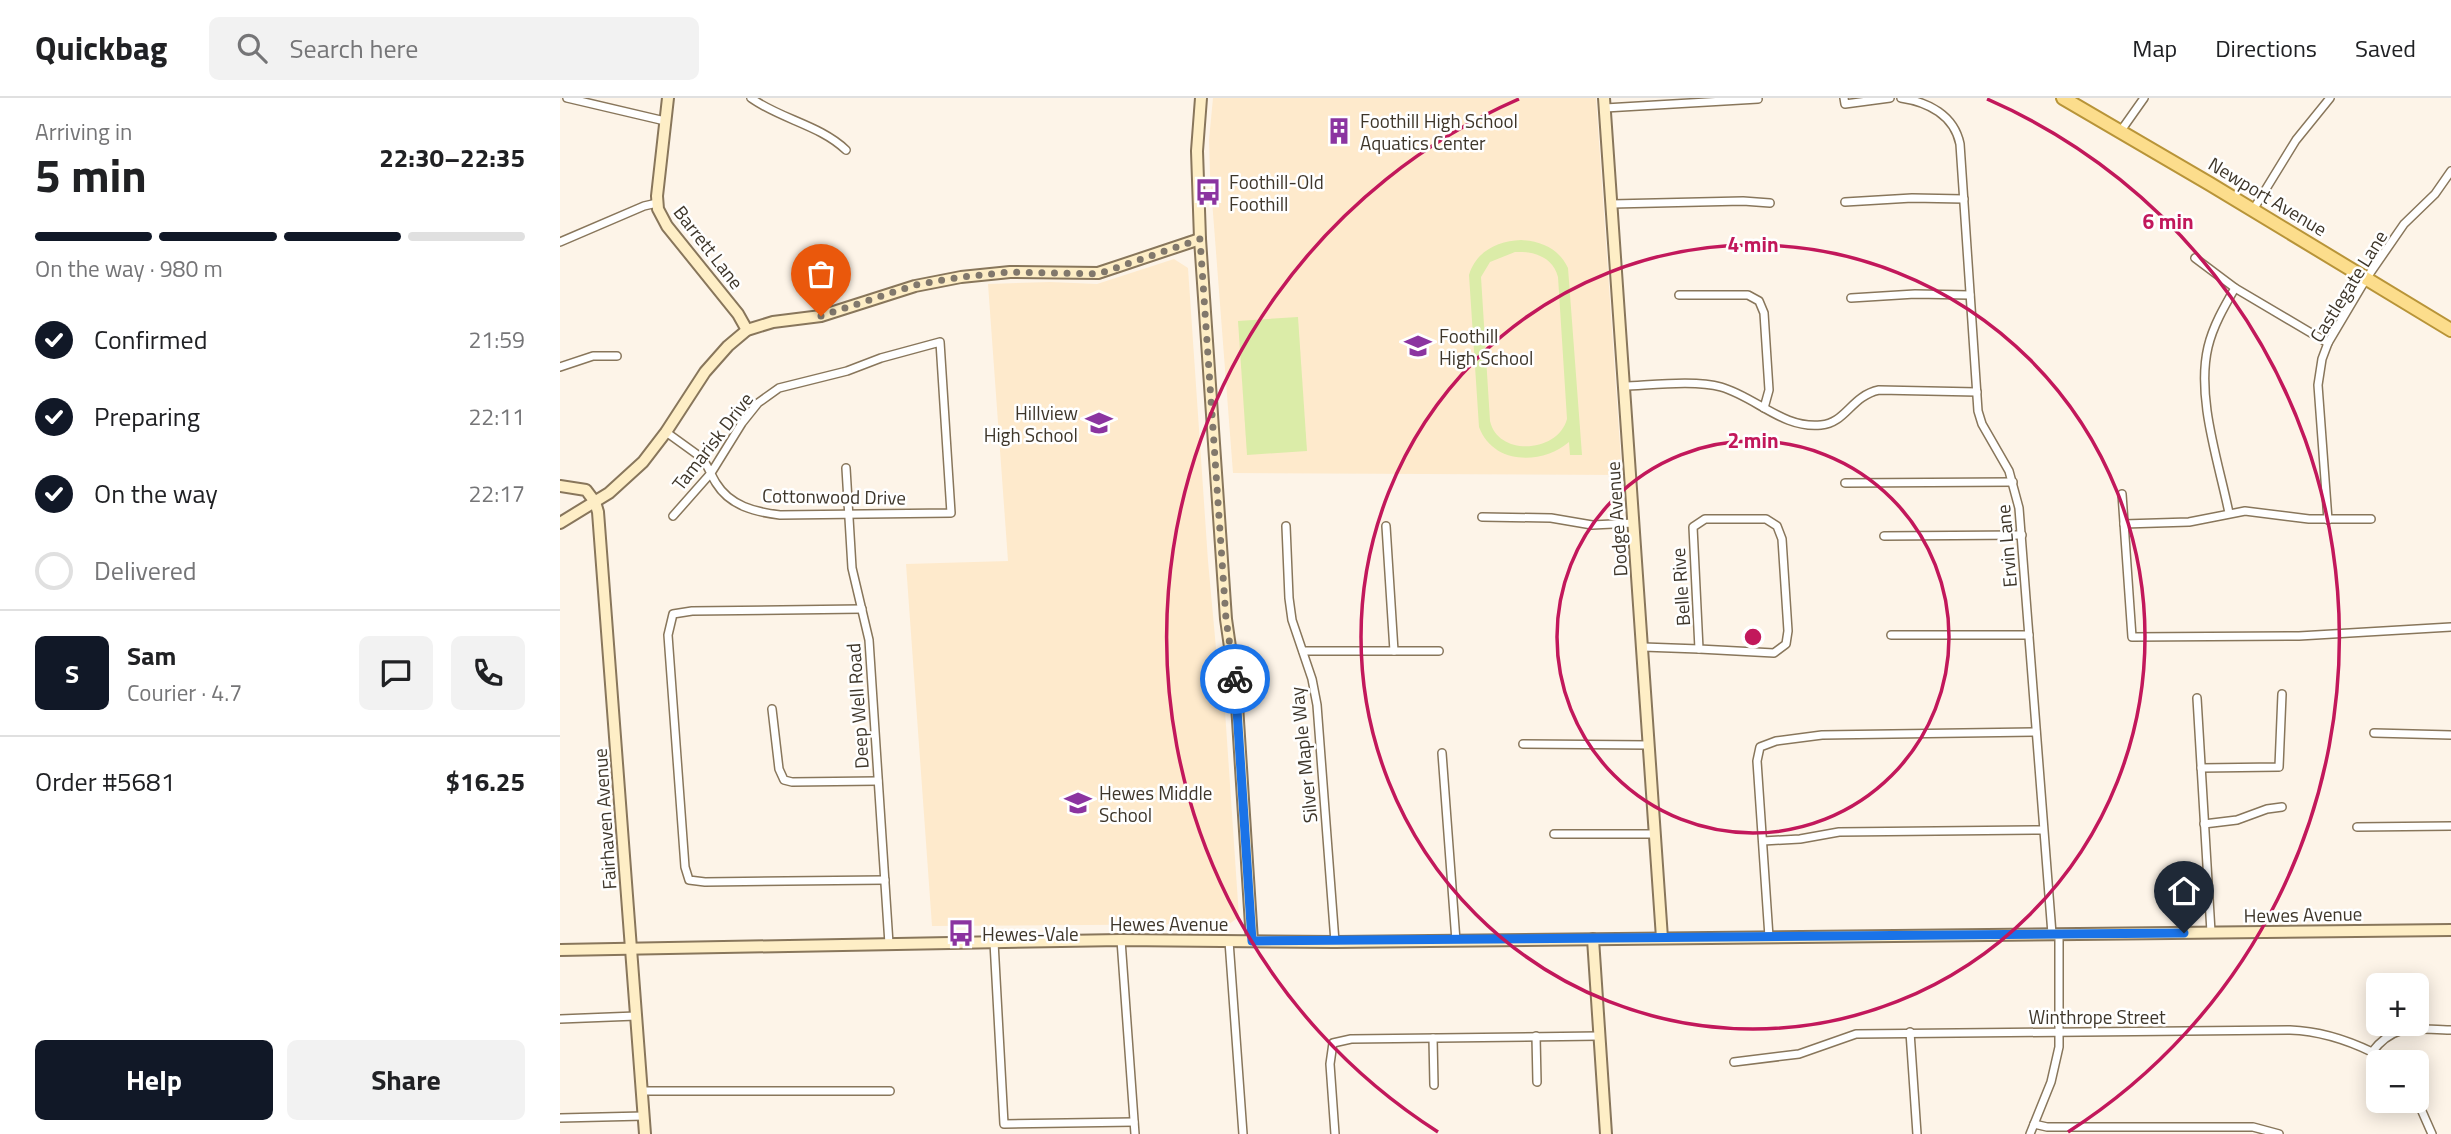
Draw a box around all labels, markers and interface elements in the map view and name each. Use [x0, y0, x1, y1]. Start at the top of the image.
search box [209, 17, 699, 80]
text: Quickbag [35, 23, 167, 73]
icon: search [233, 29, 271, 67]
text: Search here [289, 29, 418, 68]
text: Map [2132, 30, 2177, 66]
text: Directions [2215, 30, 2317, 66]
text: Saved [2355, 30, 2416, 66]
place label: Foothill High School Aquatics Center [1360, 106, 1518, 157]
text: Arriving in [35, 114, 132, 149]
building icon: Foothill High School Aquatics Center [1324, 116, 1354, 146]
text: 22:30–22:35 [379, 138, 525, 177]
text: 5 min [35, 140, 147, 210]
street label: Newport Avenue [2203, 149, 2333, 243]
place label: Foothill-Old Foothill [1229, 167, 1324, 218]
bus stop icon: Foothill-Old Foothill [1193, 177, 1223, 207]
street label: Barrett Lane [667, 199, 751, 295]
text: 6 min [2142, 205, 2194, 237]
street label: Castlegate Lane [2302, 224, 2394, 348]
text: 4 min [1727, 228, 1779, 260]
pin [791, 244, 851, 316]
text: On the way · 980 m [35, 251, 223, 286]
icon: bag [802, 255, 840, 293]
text: Confirmed [94, 320, 208, 359]
icon: check [35, 321, 73, 359]
place label: Foothill High School [1439, 321, 1533, 372]
text: 21:59 [468, 322, 525, 357]
school or university icon: Foothill High School [1403, 331, 1433, 361]
street label: Tamarisk Drive [664, 386, 760, 496]
text: Preparing [94, 397, 200, 436]
icon: check [35, 398, 73, 436]
place label: Hillview High School [984, 398, 1078, 449]
text: 22:11 [468, 399, 525, 434]
school or university icon: Hillview High School [1084, 408, 1114, 438]
text: 2 min [1727, 424, 1779, 456]
street label: Dodge Avenue [1598, 460, 1634, 578]
text: On the way [94, 474, 218, 513]
icon: check [35, 475, 73, 513]
text: 22:17 [468, 476, 525, 511]
street label: Cottonwood Drive [762, 480, 906, 512]
street label: Ervin Lane [1988, 503, 2024, 589]
street label: Belle Rive [1663, 547, 1697, 627]
text: Delivered [94, 551, 197, 590]
centre of rings [1741, 625, 1765, 649]
text: Sam [127, 636, 176, 675]
button: chat [359, 636, 433, 710]
button: phone [451, 636, 525, 710]
street label: Deep Well Road [838, 642, 876, 770]
courier [1200, 644, 1270, 714]
text: S [65, 654, 79, 693]
icon: bike [1216, 660, 1254, 698]
text: Courier · 4.7 [127, 675, 242, 710]
street label: Silver Maple Way [1281, 685, 1325, 825]
street label: Fairhaven Avenue [585, 747, 623, 891]
text: Order #5681 [35, 762, 175, 801]
text: $16.25 [446, 762, 525, 801]
place label: Hewes Middle School [1099, 778, 1212, 829]
school or university icon: Hewes Middle School [1063, 788, 1093, 818]
pin [2154, 861, 2214, 933]
icon: home [2165, 872, 2203, 910]
street label: Hewes Avenue [2243, 898, 2363, 930]
street label: Hewes Avenue [1110, 909, 1228, 938]
bus stop icon: Hewes-Vale [946, 918, 976, 948]
place label: Hewes-Vale [982, 919, 1079, 948]
map controls [2366, 973, 2429, 1113]
button: + [2366, 973, 2429, 1036]
street label: Winthrope Street [2028, 1002, 2166, 1031]
button: Help [35, 1040, 273, 1120]
button: Share [287, 1040, 525, 1120]
button: − [2366, 1050, 2429, 1113]

